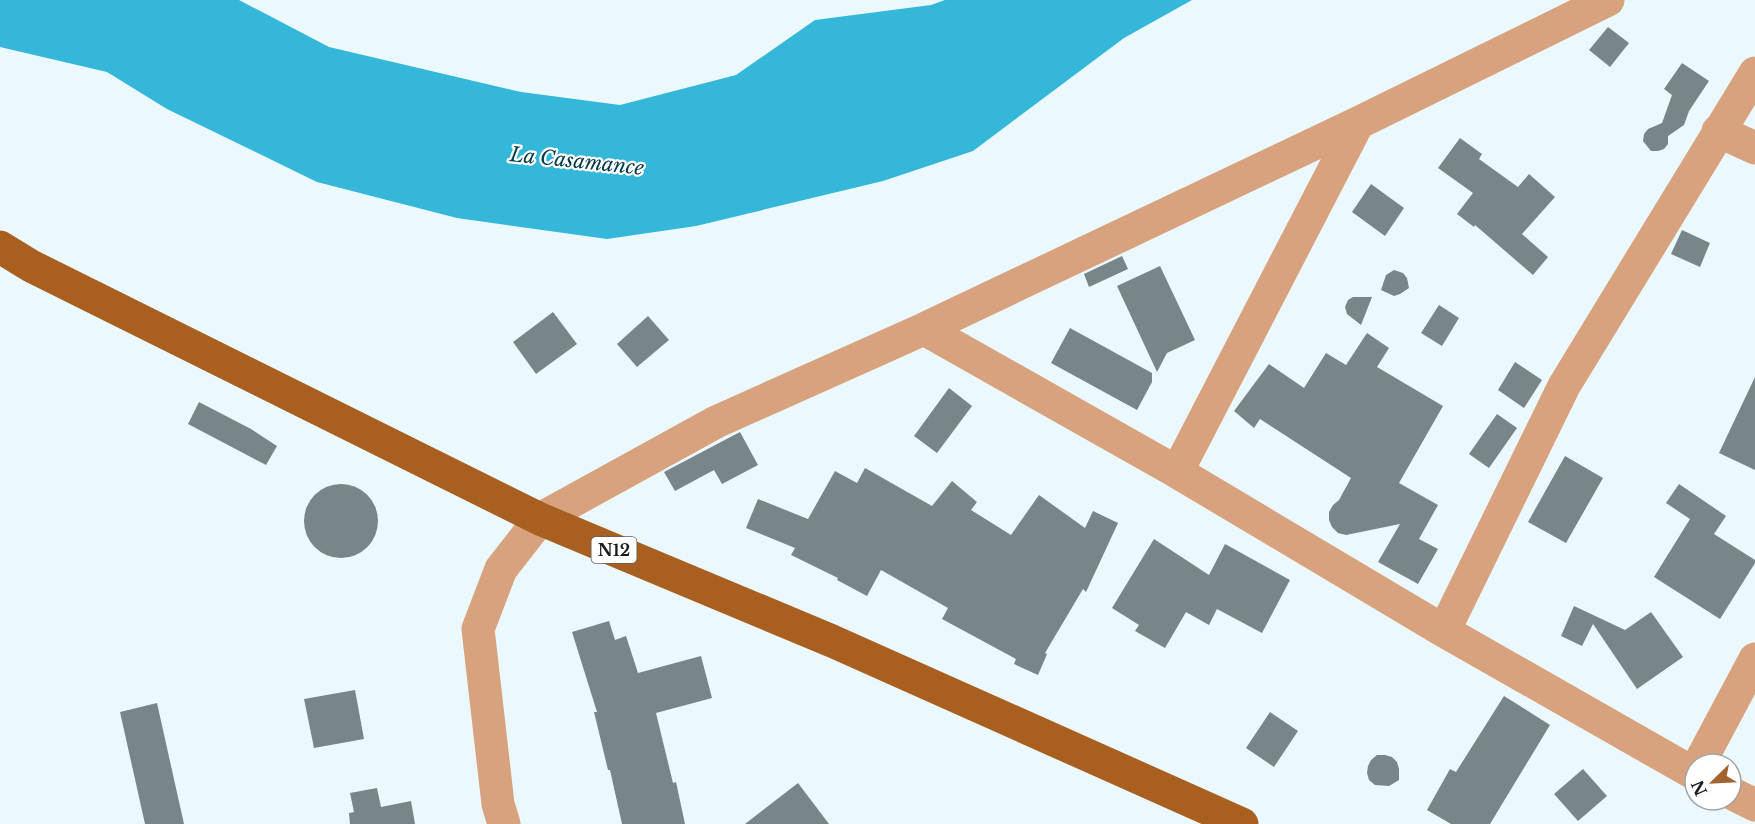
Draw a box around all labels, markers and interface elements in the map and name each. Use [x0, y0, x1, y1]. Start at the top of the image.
water label: La Casamance [508, 142, 645, 180]
road number: N12 [592, 537, 636, 563]
north arrow [1683, 752, 1743, 812]
text: N [1687, 777, 1711, 799]

